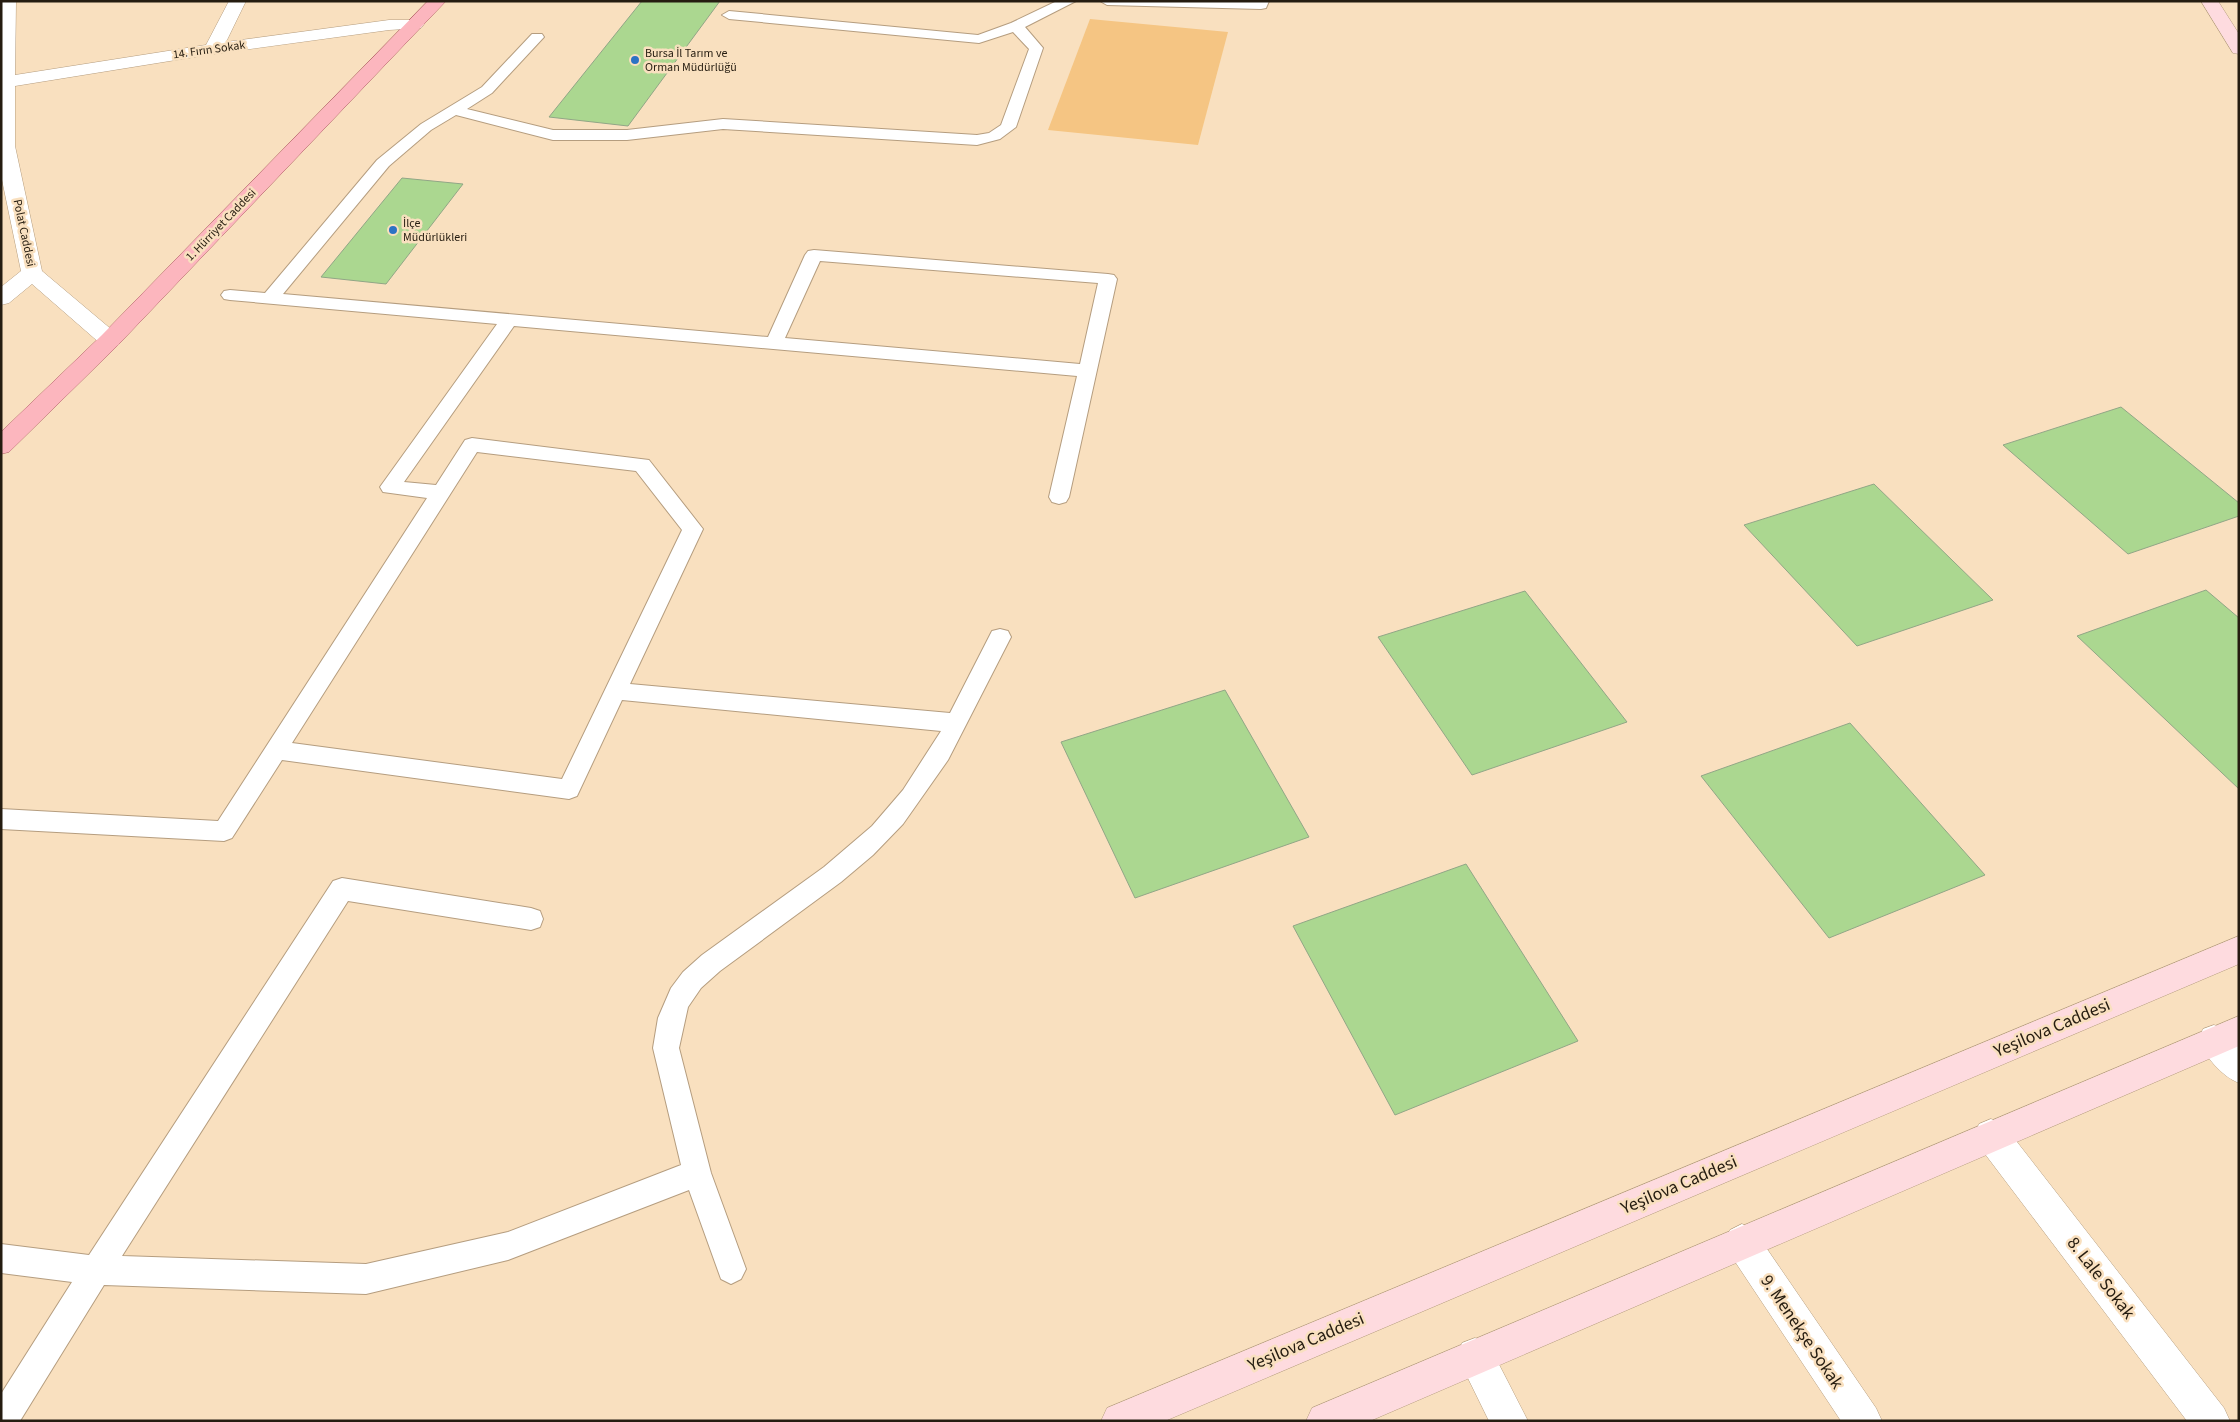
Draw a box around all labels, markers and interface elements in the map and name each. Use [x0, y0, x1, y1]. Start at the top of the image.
street label: 14. Fırın Sokak [172, 37, 246, 63]
place label: Bursa İl Tarım ve Orman Müdürlüğü [645, 45, 737, 76]
marker: Bursa İl Tarım ve Orman Müdürlüğü [629, 54, 641, 66]
street label: 1. Hürriyet Caddesi [182, 185, 260, 265]
street label: Polat Caddesi [9, 198, 39, 268]
place label: İlçe Müdürlükleri [403, 215, 467, 246]
marker: İlçe Müdürlükleri [387, 224, 399, 236]
street label: Yeşilova Caddesi [1989, 992, 2114, 1064]
street label: Yeşilova Caddesi [1616, 1149, 1741, 1221]
street label: 8. Lale Sokak [2061, 1232, 2141, 1324]
street label: 9. Menekşe Sokak [1754, 1270, 1850, 1394]
street label: Yeşilova Caddesi [1243, 1306, 1368, 1378]

